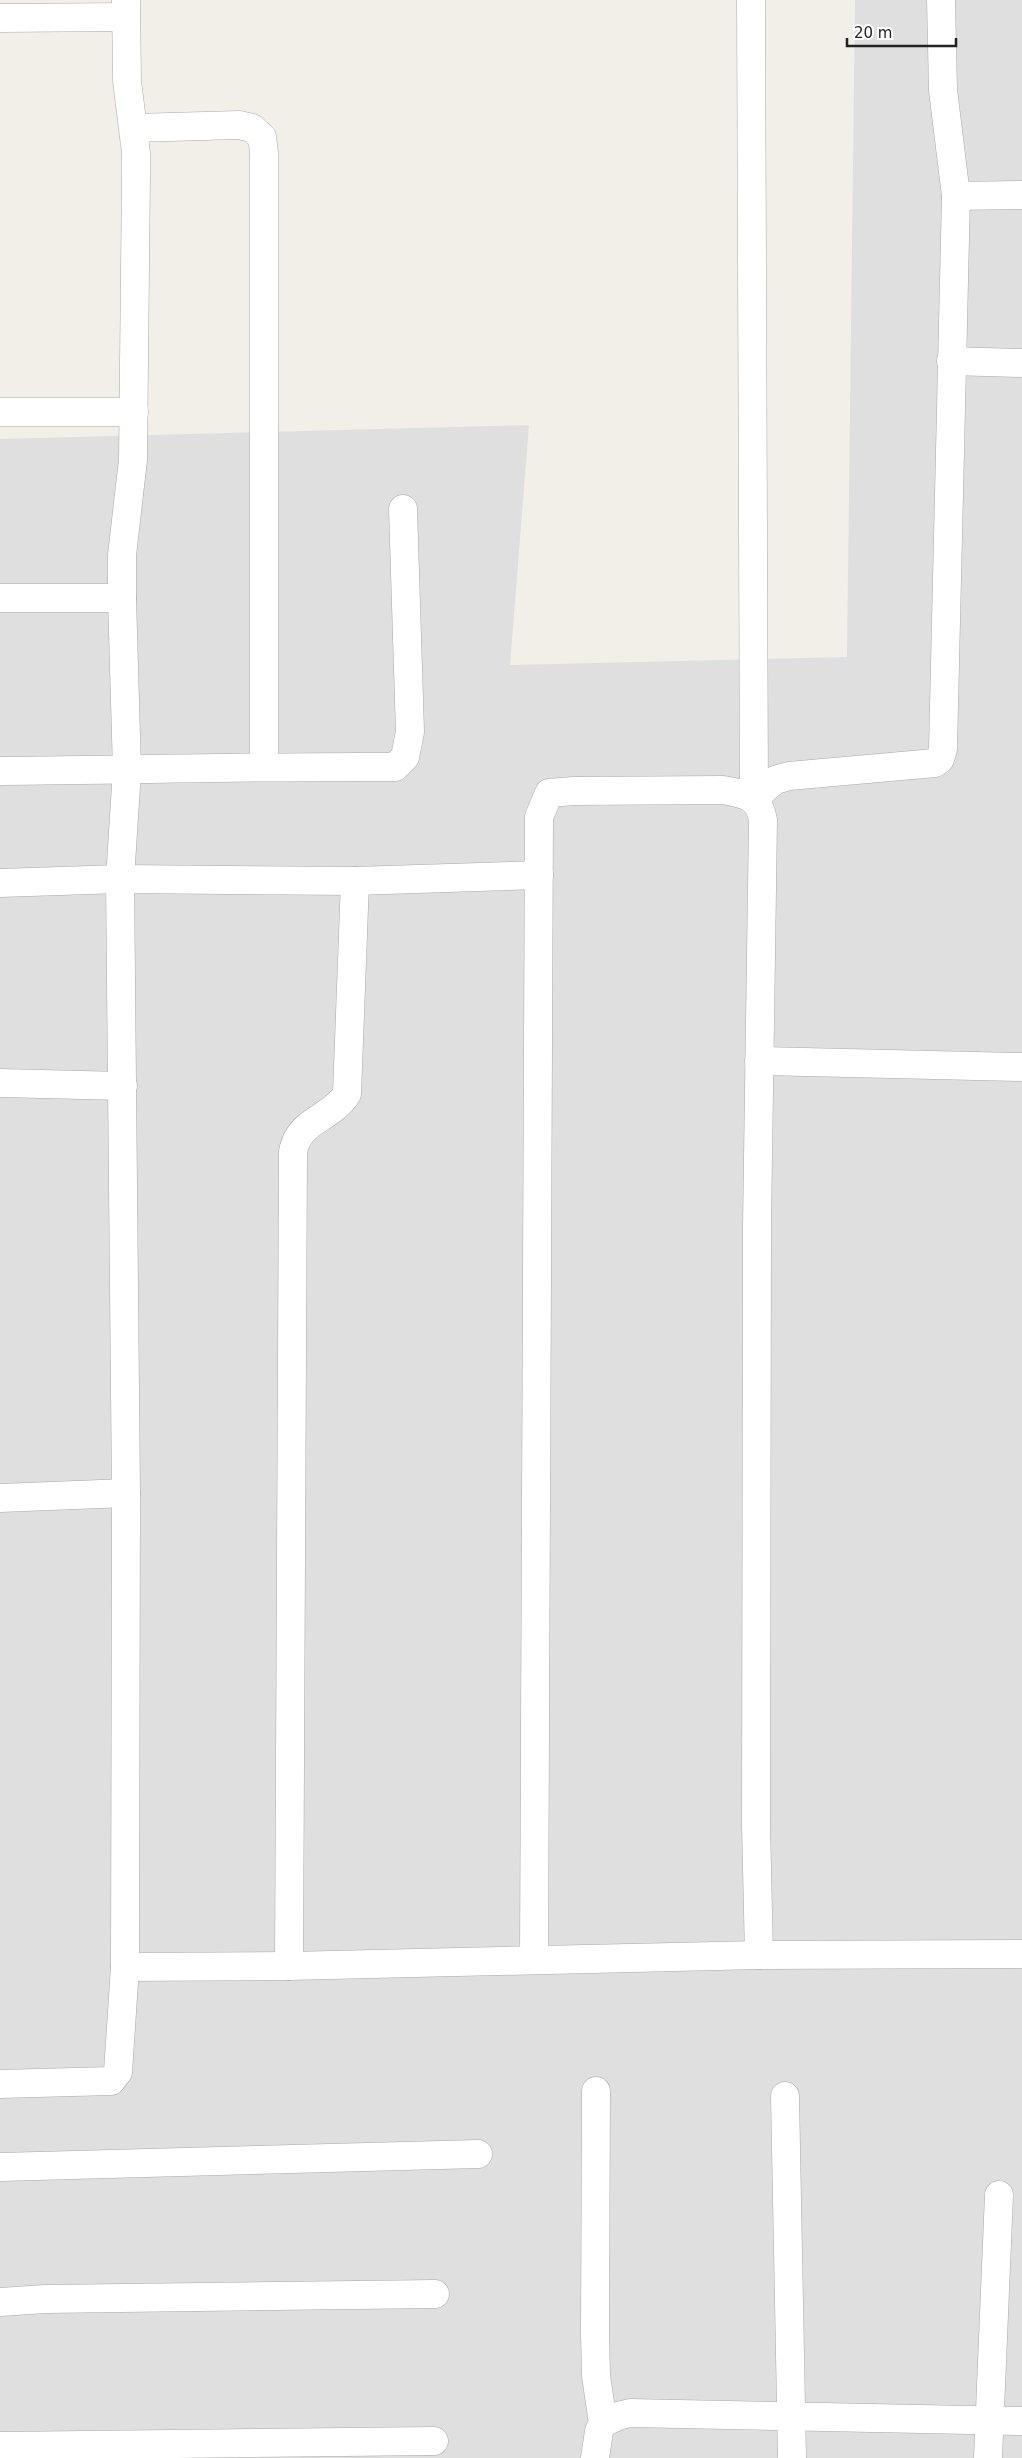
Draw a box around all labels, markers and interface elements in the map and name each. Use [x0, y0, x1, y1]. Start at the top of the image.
scale bar [847, 15, 956, 47]
text: 20 m [854, 24, 892, 42]

